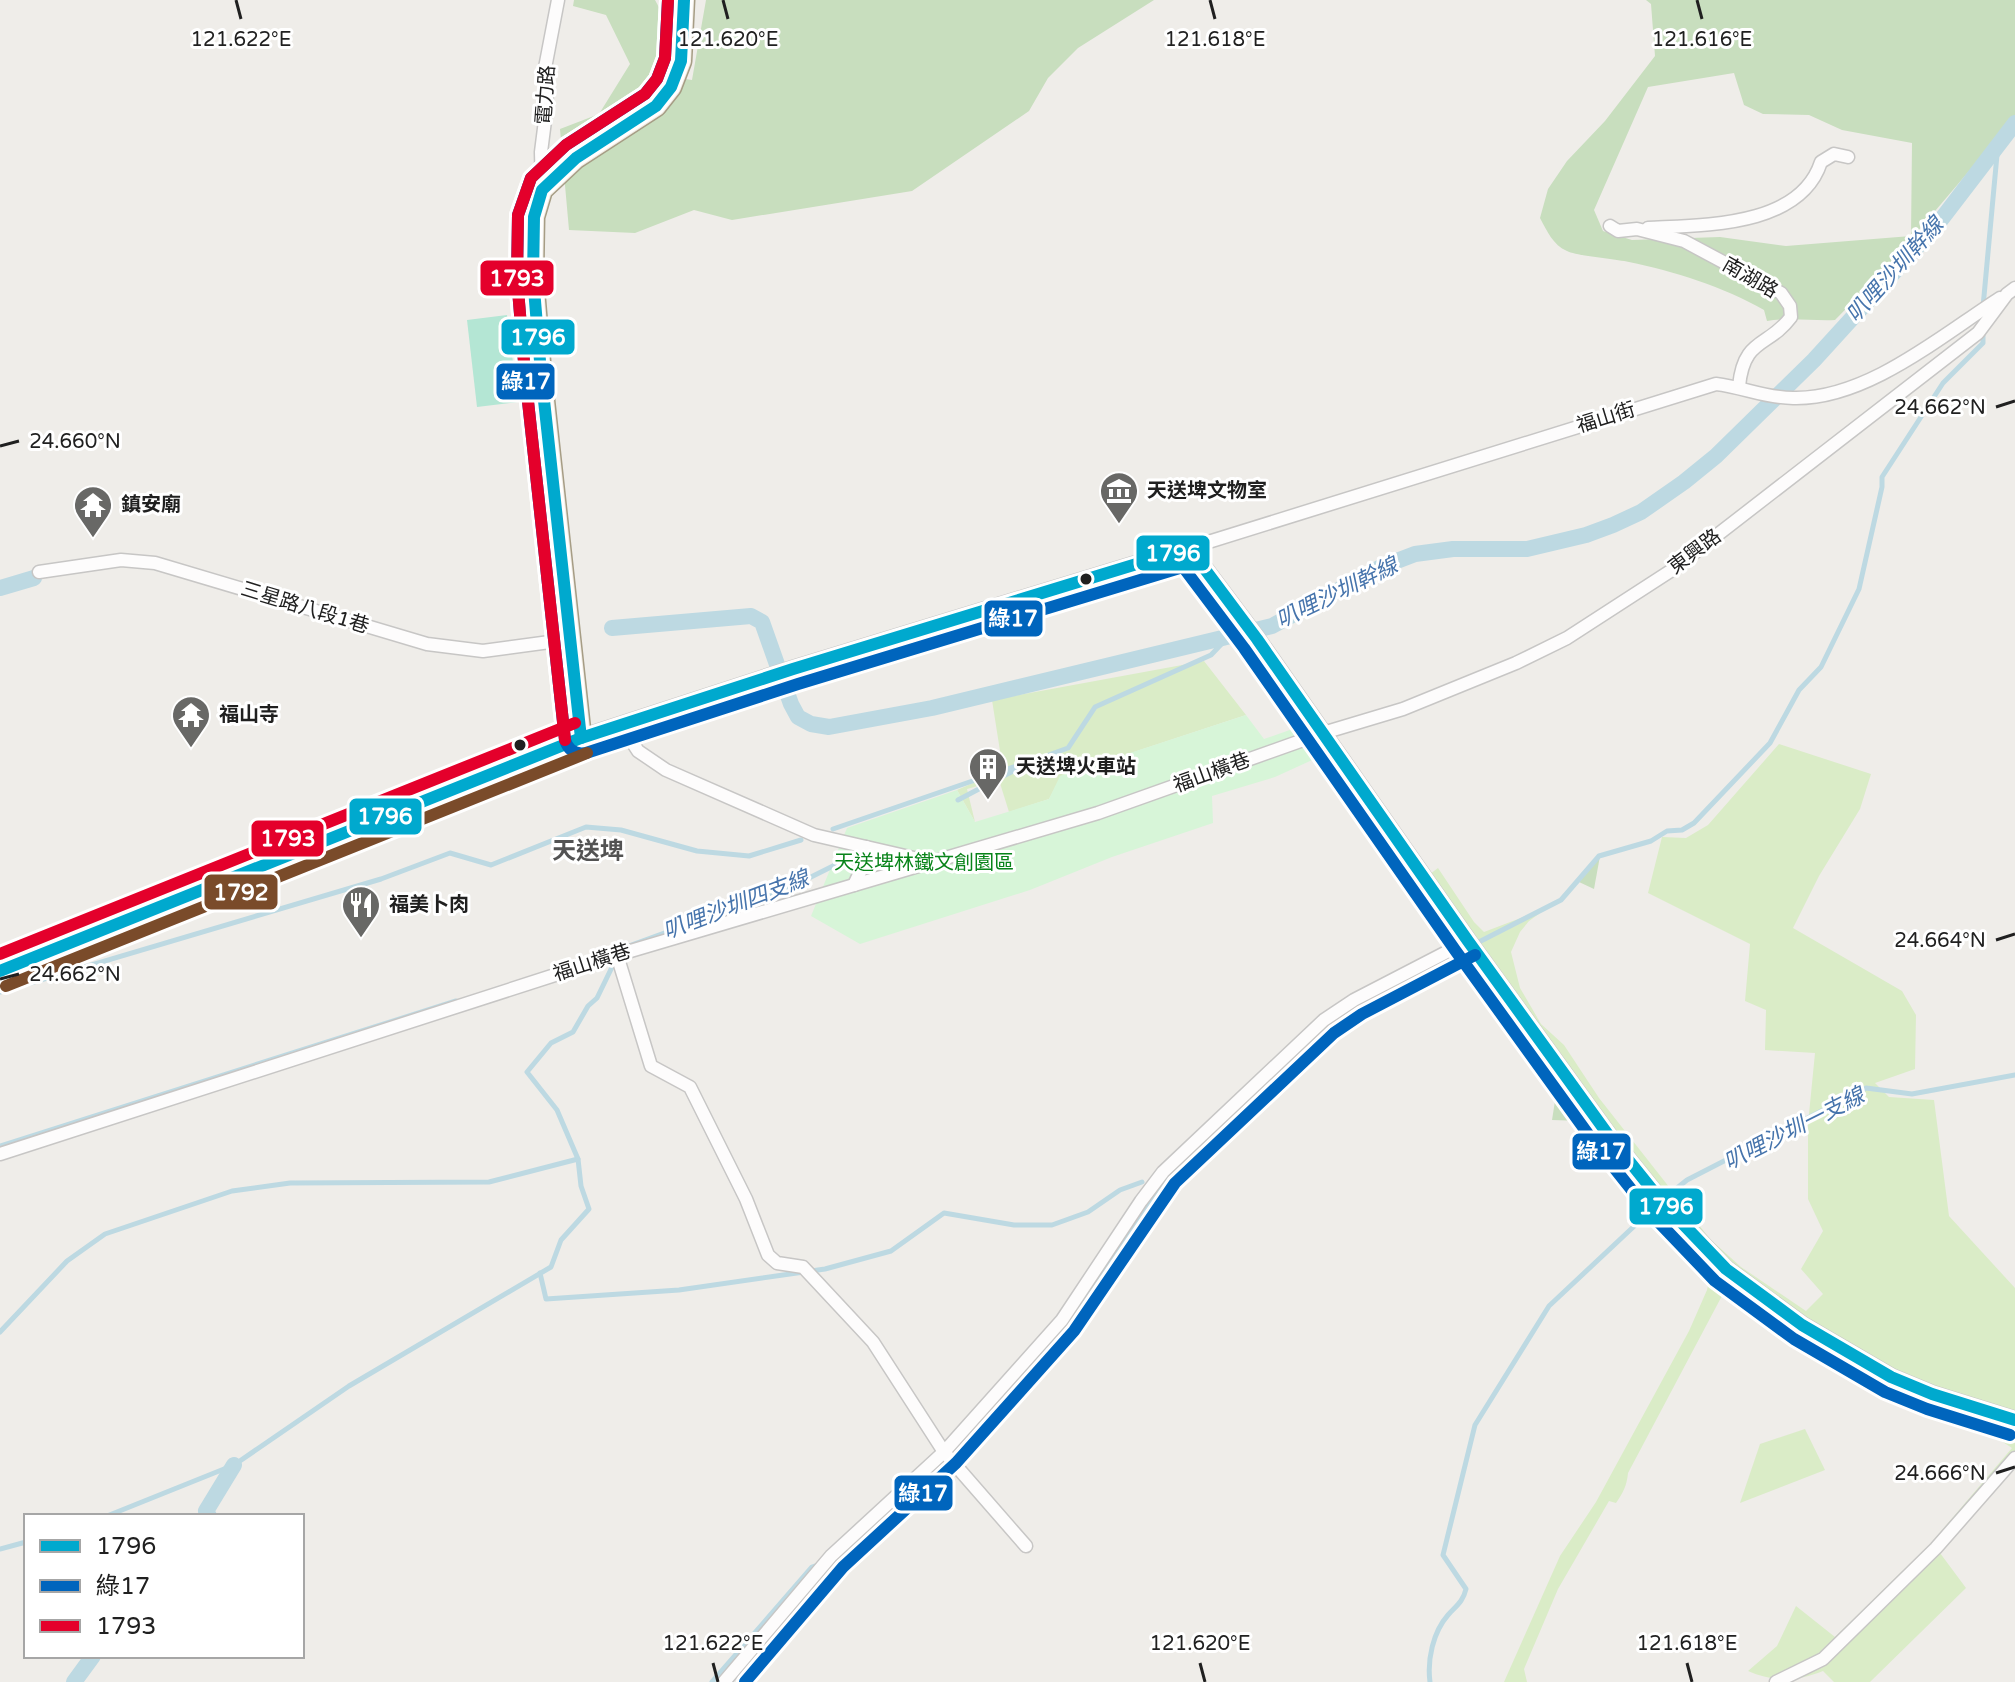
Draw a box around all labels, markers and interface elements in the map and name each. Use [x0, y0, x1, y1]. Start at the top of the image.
text: 121.622°E [191, 28, 291, 52]
text: 121.620°E [678, 28, 778, 52]
text: 121.618°E [1165, 28, 1265, 52]
text: 121.616°E [1652, 28, 1752, 52]
street label: 電力路 [532, 64, 560, 126]
water label: 叭哩沙圳幹線 [1841, 210, 1951, 328]
street label: 南湖路 [1718, 253, 1782, 303]
line badge: 1793 [479, 259, 555, 297]
text: 1793 [489, 266, 545, 292]
line badge: 1796 [500, 318, 576, 356]
text: 1796 [510, 325, 566, 351]
line badge: 綠17 [495, 362, 556, 401]
text: 綠17 [501, 369, 551, 395]
text: 24.662°N [1894, 396, 1986, 420]
street label: 福山街 [1574, 398, 1638, 438]
text: 24.660°N [29, 430, 121, 454]
museum icon: 天送埤文物室 [1098, 470, 1140, 525]
place label: 天送埤文物室 [1147, 479, 1267, 503]
temple icon: 鎮安廟 [72, 484, 114, 539]
place label: 鎮安廟 [121, 493, 181, 517]
street label: 東興路 [1664, 524, 1726, 580]
line badge: 1796 [1135, 534, 1211, 572]
text: 1796 [1145, 541, 1201, 567]
water label: 叭哩沙圳幹線 [1272, 551, 1405, 634]
unlabelled marker [1078, 571, 1094, 587]
street label: 三星路八段1巷 [238, 577, 372, 639]
line badge: 綠17 [983, 599, 1044, 638]
text: 綠17 [988, 606, 1038, 632]
temple icon: 福山寺 [170, 694, 212, 749]
place label: 福山寺 [219, 703, 279, 727]
unlabelled marker [512, 737, 528, 753]
building icon: 天送埤火車站 [967, 746, 1009, 801]
street label: 福山橫巷 [1170, 748, 1254, 798]
place label: 天送埤火車站 [1016, 755, 1136, 779]
line badge: 1796 [348, 797, 423, 836]
text: 1796 [357, 804, 413, 830]
line badge: 1793 [250, 819, 325, 858]
text: 1793 [260, 826, 316, 852]
district label: 天送埤 [552, 837, 624, 866]
park label: 天送埤林鐵文創園區 [834, 851, 1014, 875]
water label: 叭哩沙圳四支線 [659, 864, 815, 945]
line badge: 1792 [203, 873, 279, 911]
text: 1792 [213, 880, 269, 906]
restaurant icon: 福美卜肉 [340, 884, 382, 939]
place label: 福美卜肉 [389, 893, 469, 917]
text: 24.664°N [1894, 929, 1986, 953]
street label: 福山橫巷 [550, 939, 634, 987]
text: 24.662°N [29, 963, 121, 987]
water label: 叭哩沙圳一支線 [1719, 1081, 1871, 1176]
line badge: 綠17 [1571, 1132, 1632, 1171]
text: 綠17 [1576, 1139, 1626, 1165]
line badge: 1796 [1628, 1187, 1704, 1226]
text: 1796 [1638, 1194, 1694, 1220]
text: 24.666°N [1894, 1462, 1986, 1486]
line badge: 綠17 [893, 1474, 954, 1512]
text: 綠17 [898, 1481, 948, 1507]
legend [24, 1514, 304, 1658]
text: 1796 [96, 1532, 156, 1561]
text: 綠17 [96, 1572, 150, 1601]
text: 1793 [96, 1612, 156, 1641]
text: 121.622°E [663, 1632, 763, 1656]
text: 121.620°E [1150, 1632, 1250, 1656]
text: 121.618°E [1637, 1632, 1737, 1656]

